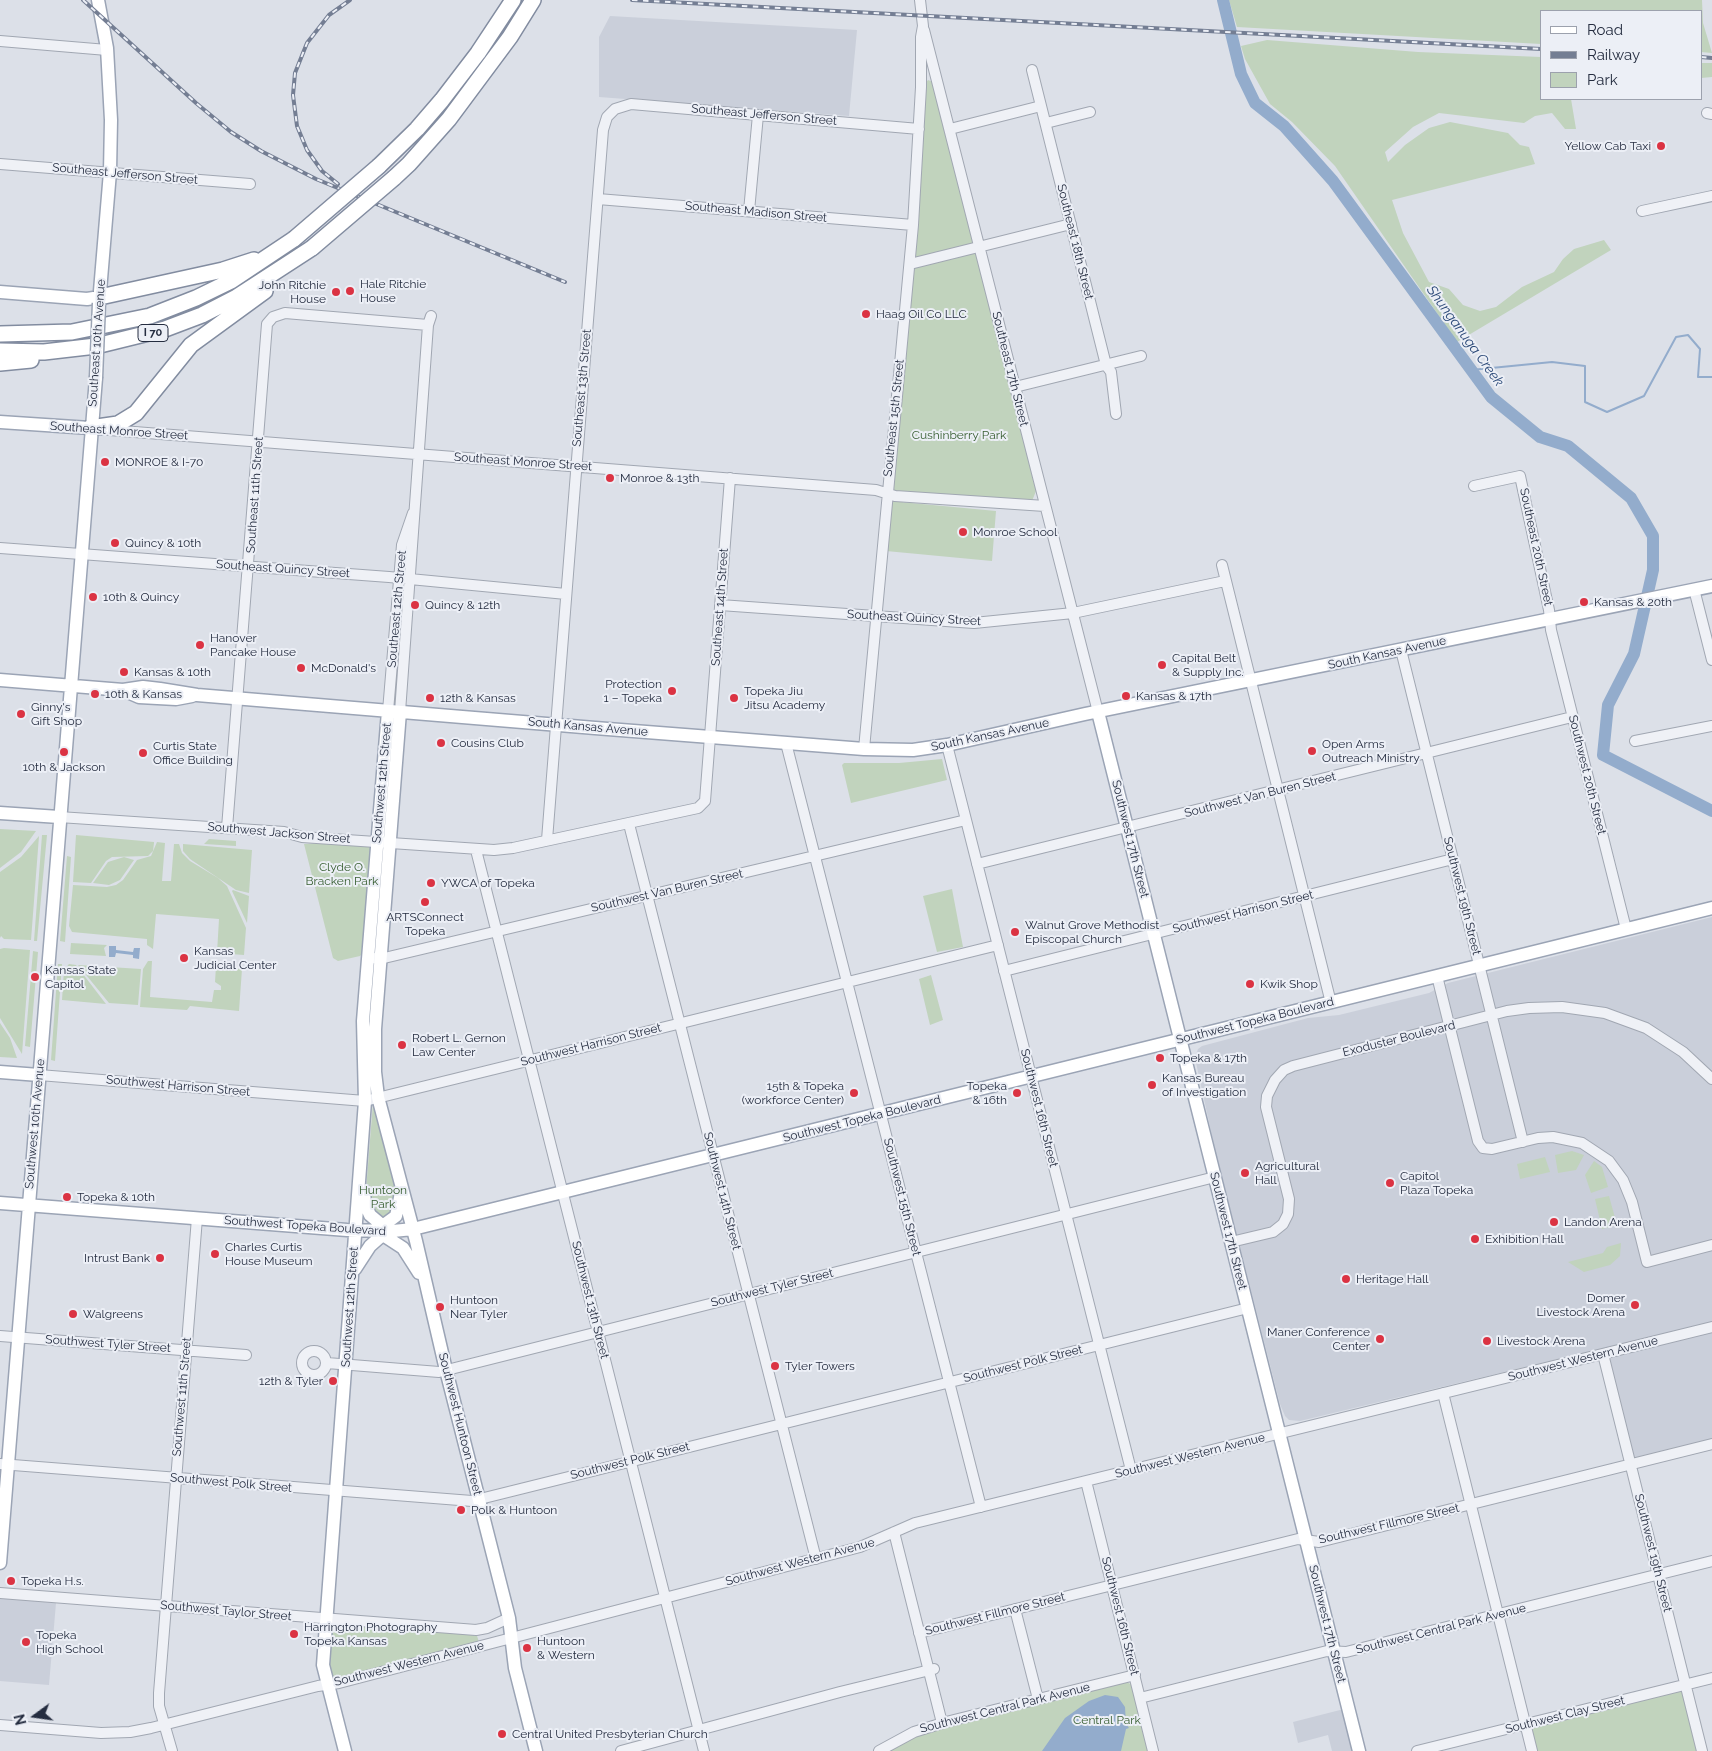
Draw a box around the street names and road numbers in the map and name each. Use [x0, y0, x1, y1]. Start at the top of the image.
street label: Southeast Jefferson Street [691, 101, 837, 129]
street label: Southeast Jefferson Street [52, 160, 198, 188]
street label: Southeast 18th Street [1054, 183, 1096, 301]
street label: Southeast Madison Street [684, 199, 828, 225]
street label: Southeast 10th Avenue [85, 279, 109, 407]
street label: Southeast 17th Street [989, 310, 1031, 428]
road number: I 70 [138, 324, 168, 342]
street label: Southeast 13th Street [570, 329, 594, 447]
street label: Southeast 15th Street [881, 359, 907, 477]
street label: Southeast Monroe Street [50, 419, 188, 443]
street label: Southeast 11th Street [244, 436, 266, 554]
street label: Southeast Monroe Street [454, 450, 592, 474]
street label: Southeast 20th Street [1516, 487, 1556, 607]
street label: Southeast 14th Street [709, 548, 731, 666]
street label: Southeast 12th Street [385, 550, 409, 668]
street label: Southeast Quincy Street [216, 557, 350, 581]
street label: Southeast Quincy Street [847, 607, 981, 629]
street label: South Kansas Avenue [1327, 633, 1447, 673]
street label: Southwest 20th Street [1565, 714, 1609, 836]
street label: South Kansas Avenue [528, 715, 648, 739]
street label: South Kansas Avenue [930, 715, 1050, 755]
street label: Southwest 12th Street [370, 722, 394, 844]
street label: Southwest Van Buren Street [1183, 769, 1337, 821]
street label: Southwest 17th Street [1108, 779, 1152, 899]
street label: Southwest Jackson Street [207, 820, 351, 846]
street label: Southwest 19th Street [1440, 835, 1484, 957]
street label: Southwest Van Buren Street [590, 866, 744, 916]
street label: Southwest Harrison Street [1171, 888, 1315, 936]
street label: Southwest Topeka Boulevard [1175, 994, 1335, 1048]
street label: Exoduster Boulevard [1341, 1018, 1457, 1060]
street label: Southwest Harrison Street [519, 1021, 663, 1069]
street label: Southwest 16th Street [1017, 1047, 1061, 1169]
street label: Southwest 10th Avenue [22, 1058, 48, 1190]
street label: Southwest Harrison Street [105, 1073, 251, 1099]
street label: Southwest Topeka Boulevard [782, 1092, 942, 1146]
street label: Southwest 14th Street [700, 1131, 744, 1251]
street label: Southwest 15th Street [880, 1137, 924, 1257]
street label: Southwest 17th Street [1206, 1171, 1250, 1291]
street label: Southwest Topeka Boulevard [224, 1213, 386, 1239]
street label: Southwest 13th Street [568, 1240, 612, 1360]
street label: Southwest 12th Street [339, 1246, 361, 1368]
street label: Southwest Tyler Street [709, 1266, 835, 1310]
street label: Southwest Tyler Street [45, 1332, 171, 1356]
street label: Southwest Western Avenue [1507, 1333, 1659, 1385]
street label: Southwest 11th Street [170, 1337, 194, 1457]
street label: Southwest Polk Street [962, 1342, 1084, 1386]
street label: Southwest Huntoon Street [435, 1351, 485, 1497]
street label: Southwest Western Avenue [1114, 1430, 1266, 1482]
street label: Southwest Polk Street [569, 1439, 691, 1483]
street label: Southwest Polk Street [169, 1470, 293, 1496]
street label: Southwest 19th Street [1631, 1492, 1675, 1614]
street label: Southwest Fillmore Street [1317, 1501, 1461, 1547]
street label: Southwest Western Avenue [724, 1535, 876, 1589]
street label: Southwest 16th Street [1098, 1555, 1142, 1677]
street label: Southwest 17th Street [1305, 1564, 1349, 1684]
street label: Southwest Fillmore Street [924, 1590, 1066, 1638]
street label: Southwest Taylor Street [160, 1598, 292, 1624]
street label: Southwest Central Park Avenue [1354, 1601, 1528, 1657]
street label: Southwest Western Avenue [333, 1638, 485, 1690]
street label: Southwest Central Park Avenue [918, 1680, 1092, 1736]
street label: Southwest Clay Street [1504, 1693, 1626, 1737]

